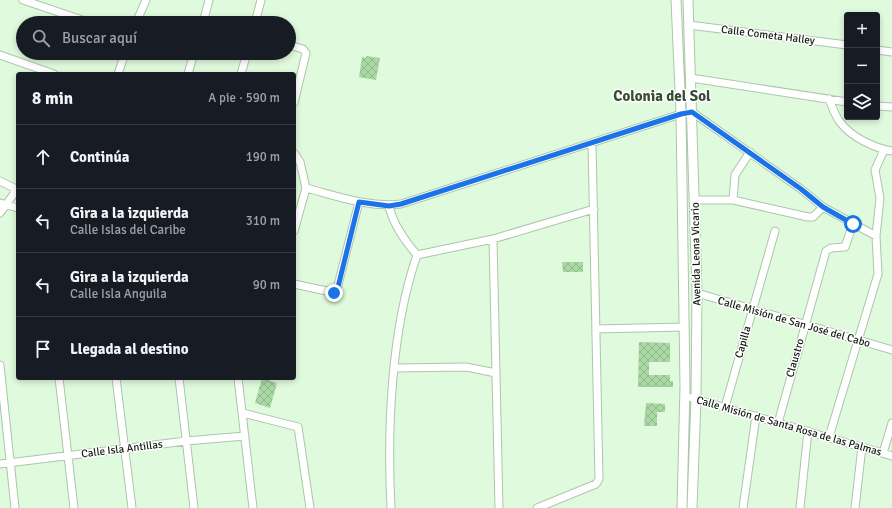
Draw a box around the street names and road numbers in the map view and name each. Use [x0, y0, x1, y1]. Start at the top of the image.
street label: Calle Cometa Halley [720, 23, 817, 47]
street label: Avenida Leona Vicario [689, 202, 703, 306]
street label: Calle Misión de San José del Cabo [716, 294, 872, 350]
street label: Capilla [732, 324, 754, 360]
street label: Claustro [783, 337, 807, 379]
street label: Calle Misión de Santa Rosa de las Palmas [695, 393, 883, 459]
street label: Calle Isla Antillas [81, 438, 164, 460]

